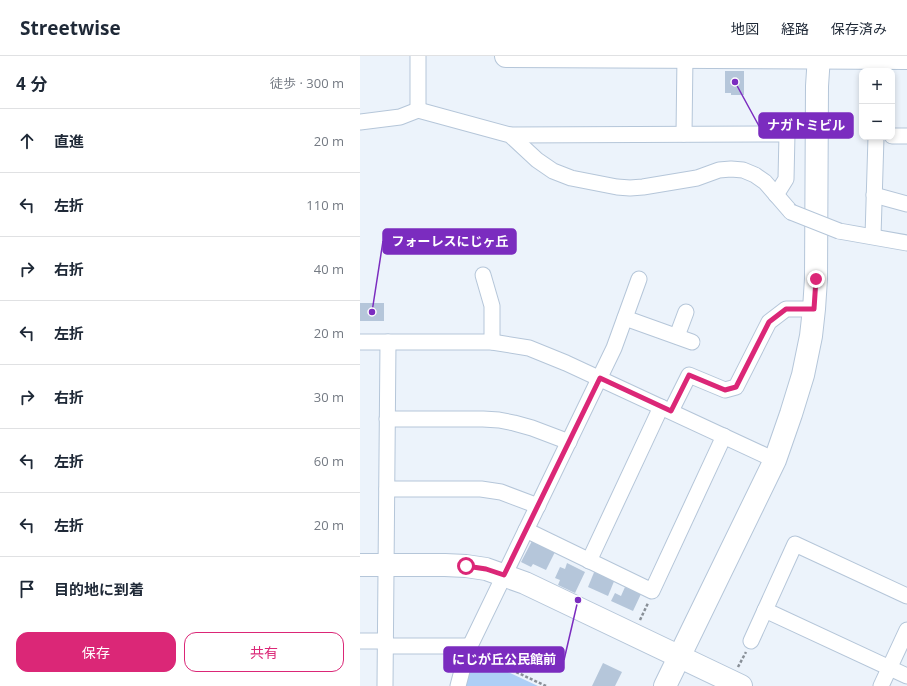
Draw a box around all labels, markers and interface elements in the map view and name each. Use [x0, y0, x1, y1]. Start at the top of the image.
text: Streetwise [20, 15, 121, 41]
text: 地図 [731, 19, 759, 38]
text: 経路 [781, 19, 809, 38]
text: 保存済み [831, 19, 887, 38]
map controls [859, 68, 895, 140]
button: + [859, 68, 895, 104]
text: 4 分 [16, 72, 47, 95]
text: 徒歩 · 300 m [270, 74, 344, 92]
button: − [859, 104, 895, 140]
callout: ナガトミビル [759, 113, 853, 138]
text: ナガトミビル [767, 116, 845, 134]
icon: ahead [16, 130, 38, 152]
text: 直進 [54, 131, 84, 151]
text: 20 m [314, 132, 344, 150]
icon: left [16, 194, 38, 216]
text: 左折 [54, 195, 84, 215]
text: 110 m [306, 196, 344, 214]
callout: フォーレスにじヶ丘 [383, 229, 516, 254]
text: フォーレスにじヶ丘 [391, 232, 509, 250]
icon: right [16, 258, 38, 280]
text: 右折 [54, 259, 84, 279]
text: 40 m [314, 260, 344, 278]
route end [807, 270, 825, 288]
icon: left [16, 322, 38, 344]
text: 左折 [54, 323, 84, 343]
text: 20 m [314, 324, 344, 342]
icon: right [16, 386, 38, 408]
text: 右折 [54, 387, 84, 407]
text: 30 m [314, 388, 344, 406]
icon: left [16, 450, 38, 472]
text: 左折 [54, 451, 84, 471]
text: 60 m [314, 452, 344, 470]
icon: left [16, 514, 38, 536]
text: 左折 [54, 515, 84, 535]
text: 20 m [314, 516, 344, 534]
route start [457, 557, 475, 575]
icon: arrive [16, 578, 38, 600]
text: 目的地に到着 [54, 579, 144, 599]
button: 保存 [16, 632, 176, 672]
button: 共有 [184, 632, 344, 672]
callout: にじが丘公民館前 [444, 647, 564, 672]
text: にじが丘公民館前 [452, 650, 556, 668]

